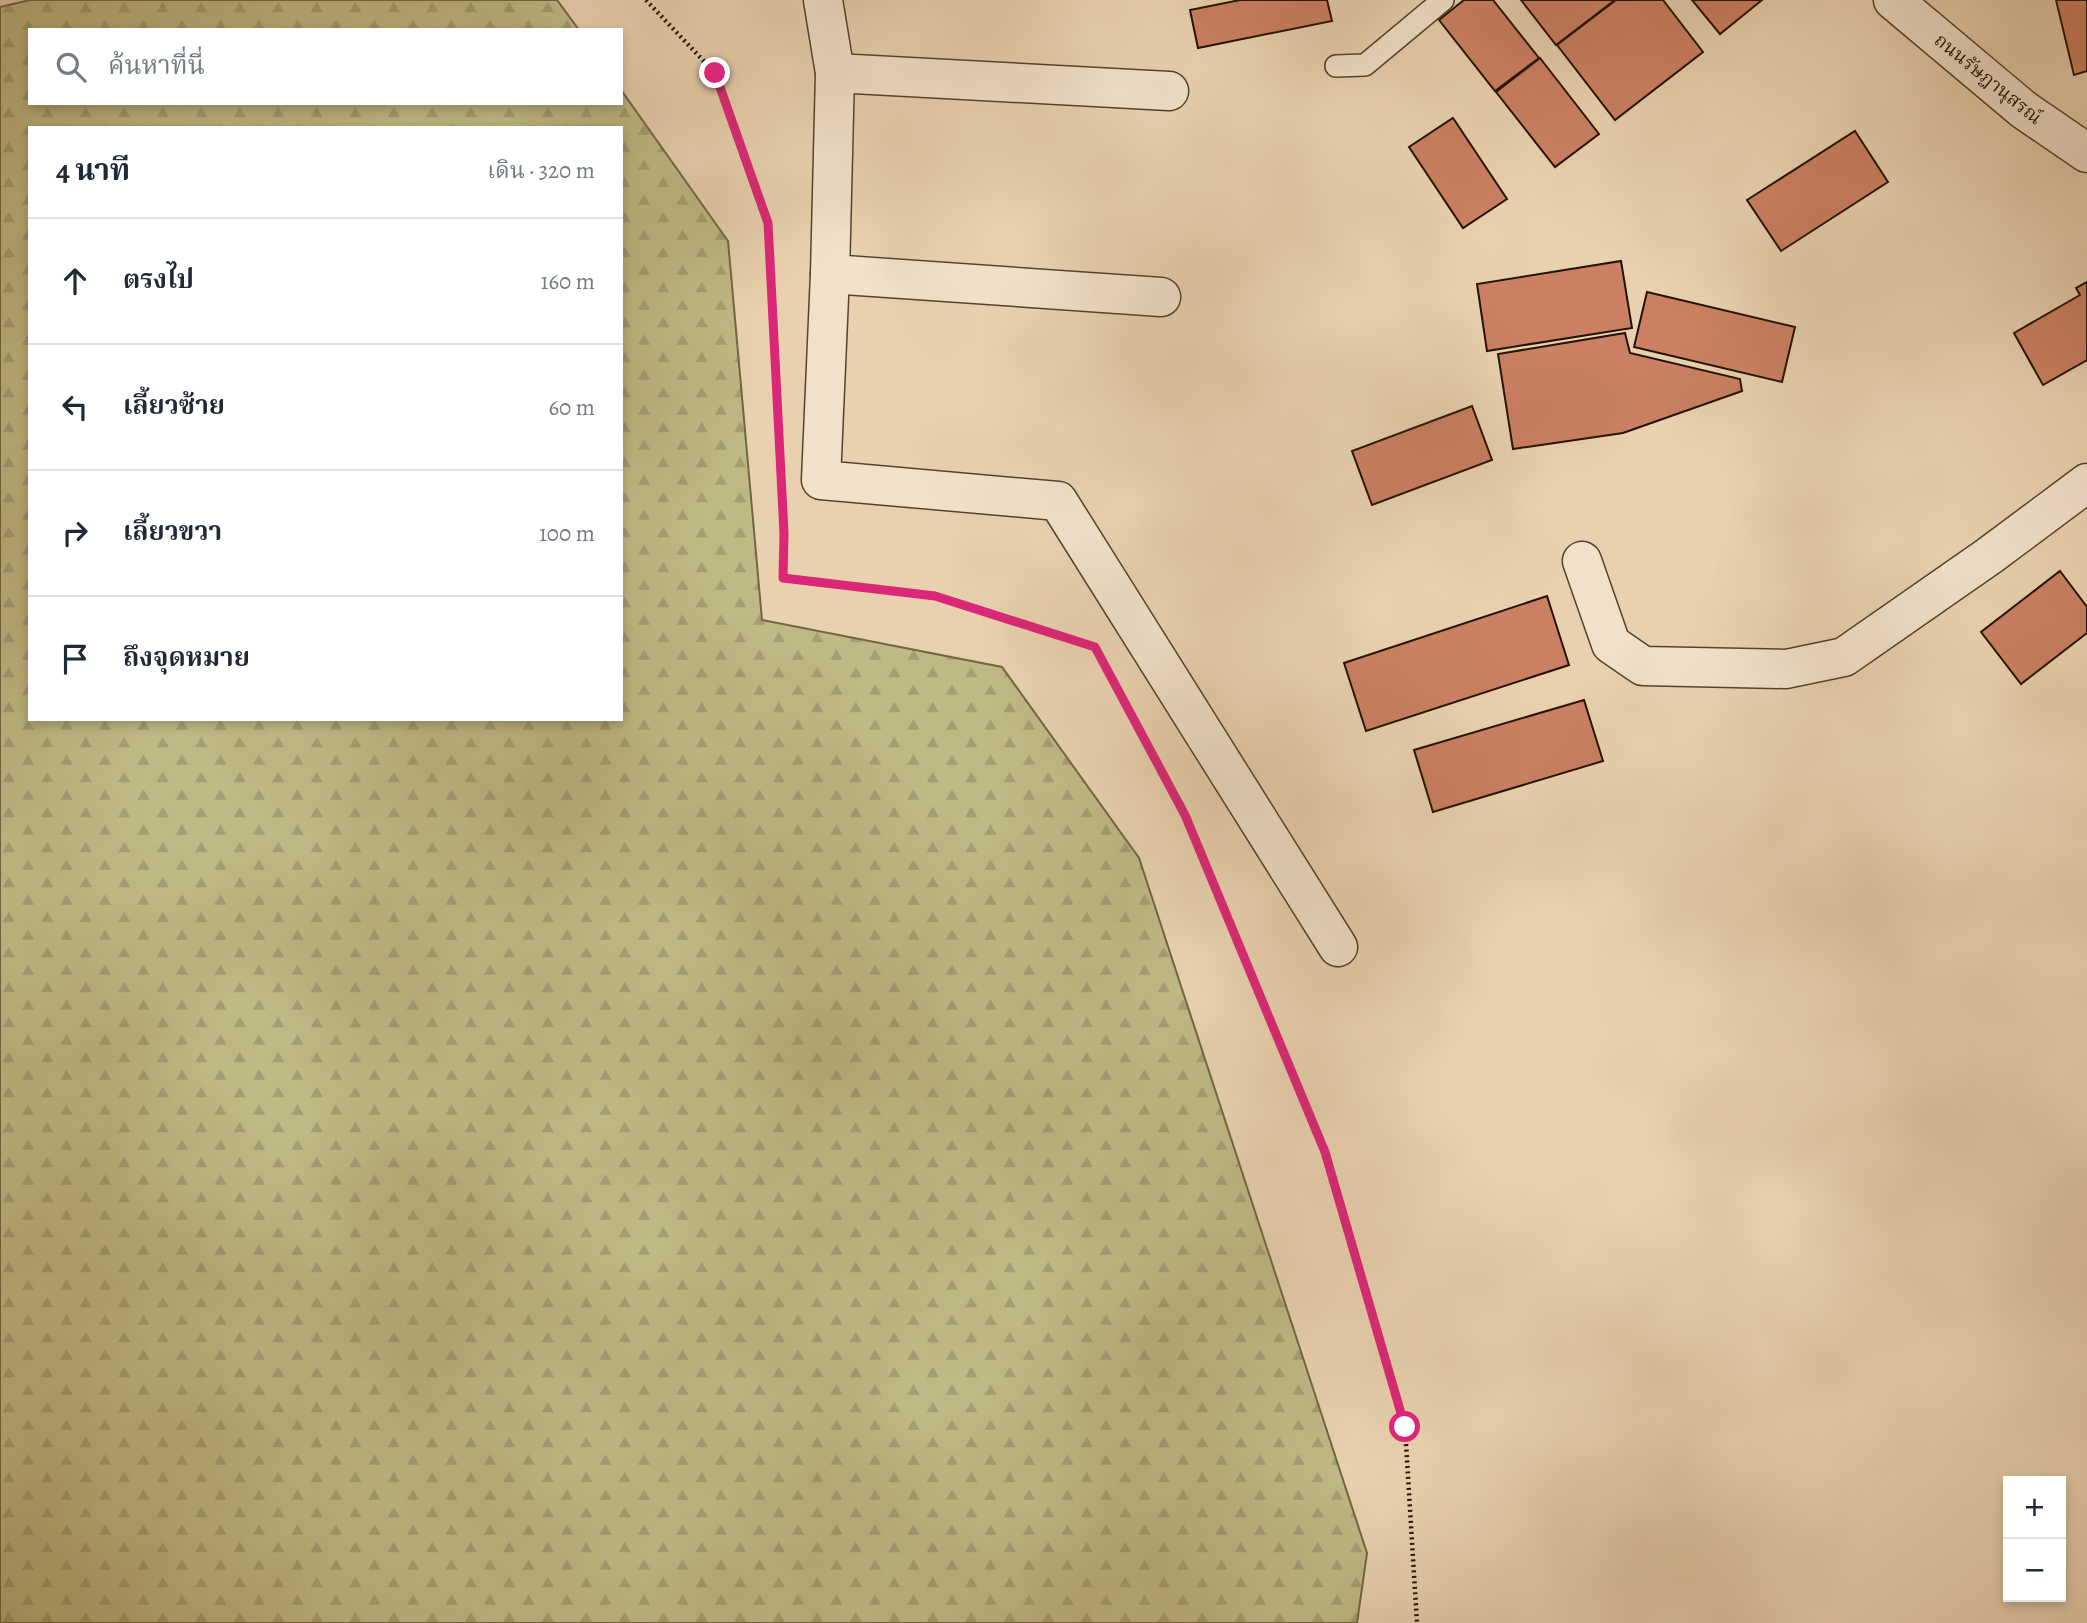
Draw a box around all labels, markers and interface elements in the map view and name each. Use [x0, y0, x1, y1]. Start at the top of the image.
street label: ถนนรัษฎานุสรณ์ [1929, 27, 2047, 131]
search box [28, 28, 623, 105]
icon: search [52, 48, 90, 86]
text: ค้นหาที่นี่ [108, 48, 205, 83]
route end [699, 57, 730, 88]
text: 4 นาที [56, 150, 130, 190]
text: เดิน · 320 m [487, 155, 595, 186]
icon: ahead [56, 262, 94, 300]
text: ตรงไป [123, 262, 194, 297]
text: 160 m [541, 266, 595, 297]
icon: left [56, 388, 94, 426]
text: เลี้ยวซ้าย [123, 388, 225, 423]
text: 60 m [548, 392, 595, 423]
icon: right [56, 514, 94, 552]
text: เลี้ยวขวา [123, 514, 222, 549]
text: 100 m [539, 518, 595, 549]
icon: arrive [56, 640, 94, 678]
text: ถึงจุดหมาย [123, 640, 250, 675]
route start [1389, 1411, 1420, 1442]
map controls [2003, 1476, 2066, 1602]
button: + [2003, 1476, 2066, 1539]
button: − [2003, 1539, 2066, 1602]

